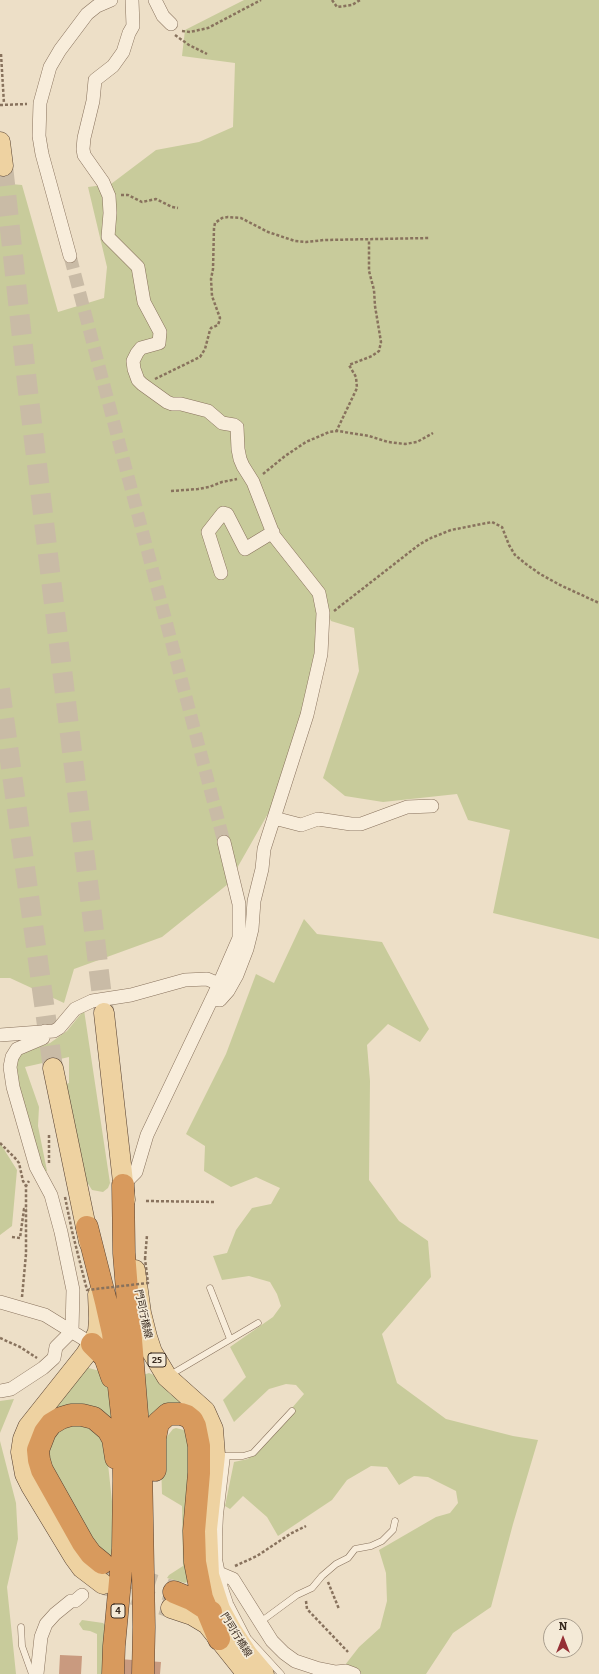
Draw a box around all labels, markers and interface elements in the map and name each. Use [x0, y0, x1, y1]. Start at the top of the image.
street label: 門司行橋線 [132, 1288, 154, 1340]
road number: 25 [148, 1353, 166, 1367]
road number: 4 [111, 1604, 125, 1618]
street label: 門司行橋線 [218, 1611, 254, 1659]
north arrow [543, 1618, 583, 1658]
text: N [559, 1620, 567, 1633]

